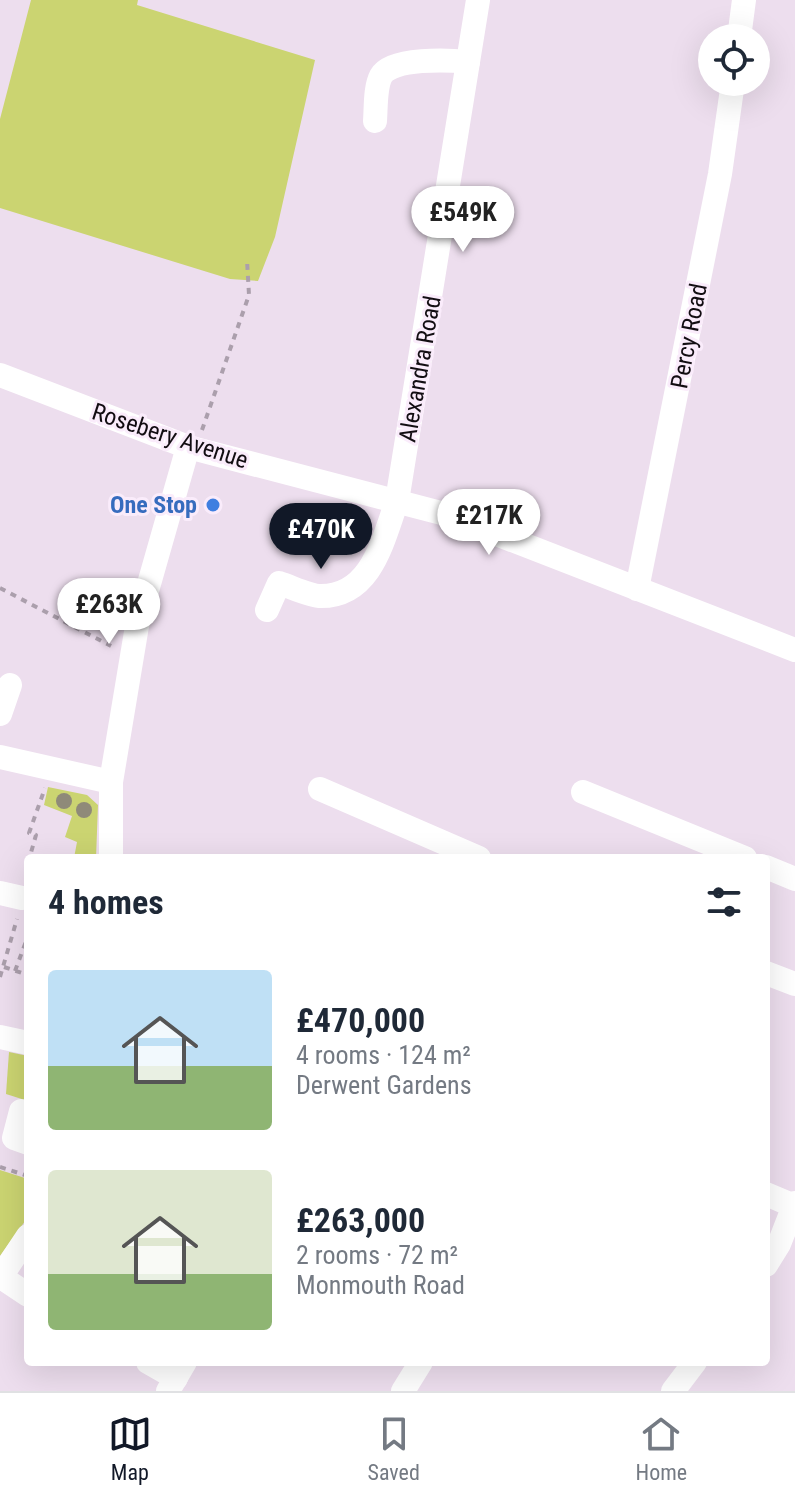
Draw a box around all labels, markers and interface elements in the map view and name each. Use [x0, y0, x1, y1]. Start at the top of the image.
map controls [698, 24, 770, 96]
button: locate [698, 24, 770, 96]
pin: £549K [407, 186, 519, 254]
text: £549K [429, 197, 497, 227]
street label: Percy Road [665, 281, 713, 391]
street label: Alexandra Road [393, 294, 447, 444]
street label: Rosebery Avenue [89, 398, 251, 474]
pin: £217K [433, 489, 545, 557]
place label: One Stop [110, 491, 197, 519]
marker: One Stop [204, 496, 222, 514]
text: £217K [455, 500, 523, 530]
pin: £470K [265, 503, 377, 571]
text: £470K [287, 514, 355, 544]
pin: £263K [53, 578, 165, 646]
text: £263K [75, 589, 143, 619]
icon: filters [702, 880, 746, 924]
text: 4 homes [48, 882, 164, 922]
text: £470,000 [296, 1000, 425, 1040]
icon: home [112, 1002, 208, 1098]
text: 4 rooms · 124 m² [296, 1040, 471, 1070]
text: Derwent Gardens [296, 1070, 472, 1100]
text: £263,000 [296, 1200, 425, 1240]
icon: home [112, 1202, 208, 1298]
text: 2 rooms · 72 m² [296, 1240, 458, 1270]
text: Monmouth Road [296, 1270, 465, 1300]
tab: Map [108, 1412, 152, 1485]
tab: Saved [368, 1412, 420, 1485]
tab: Home [636, 1412, 687, 1485]

